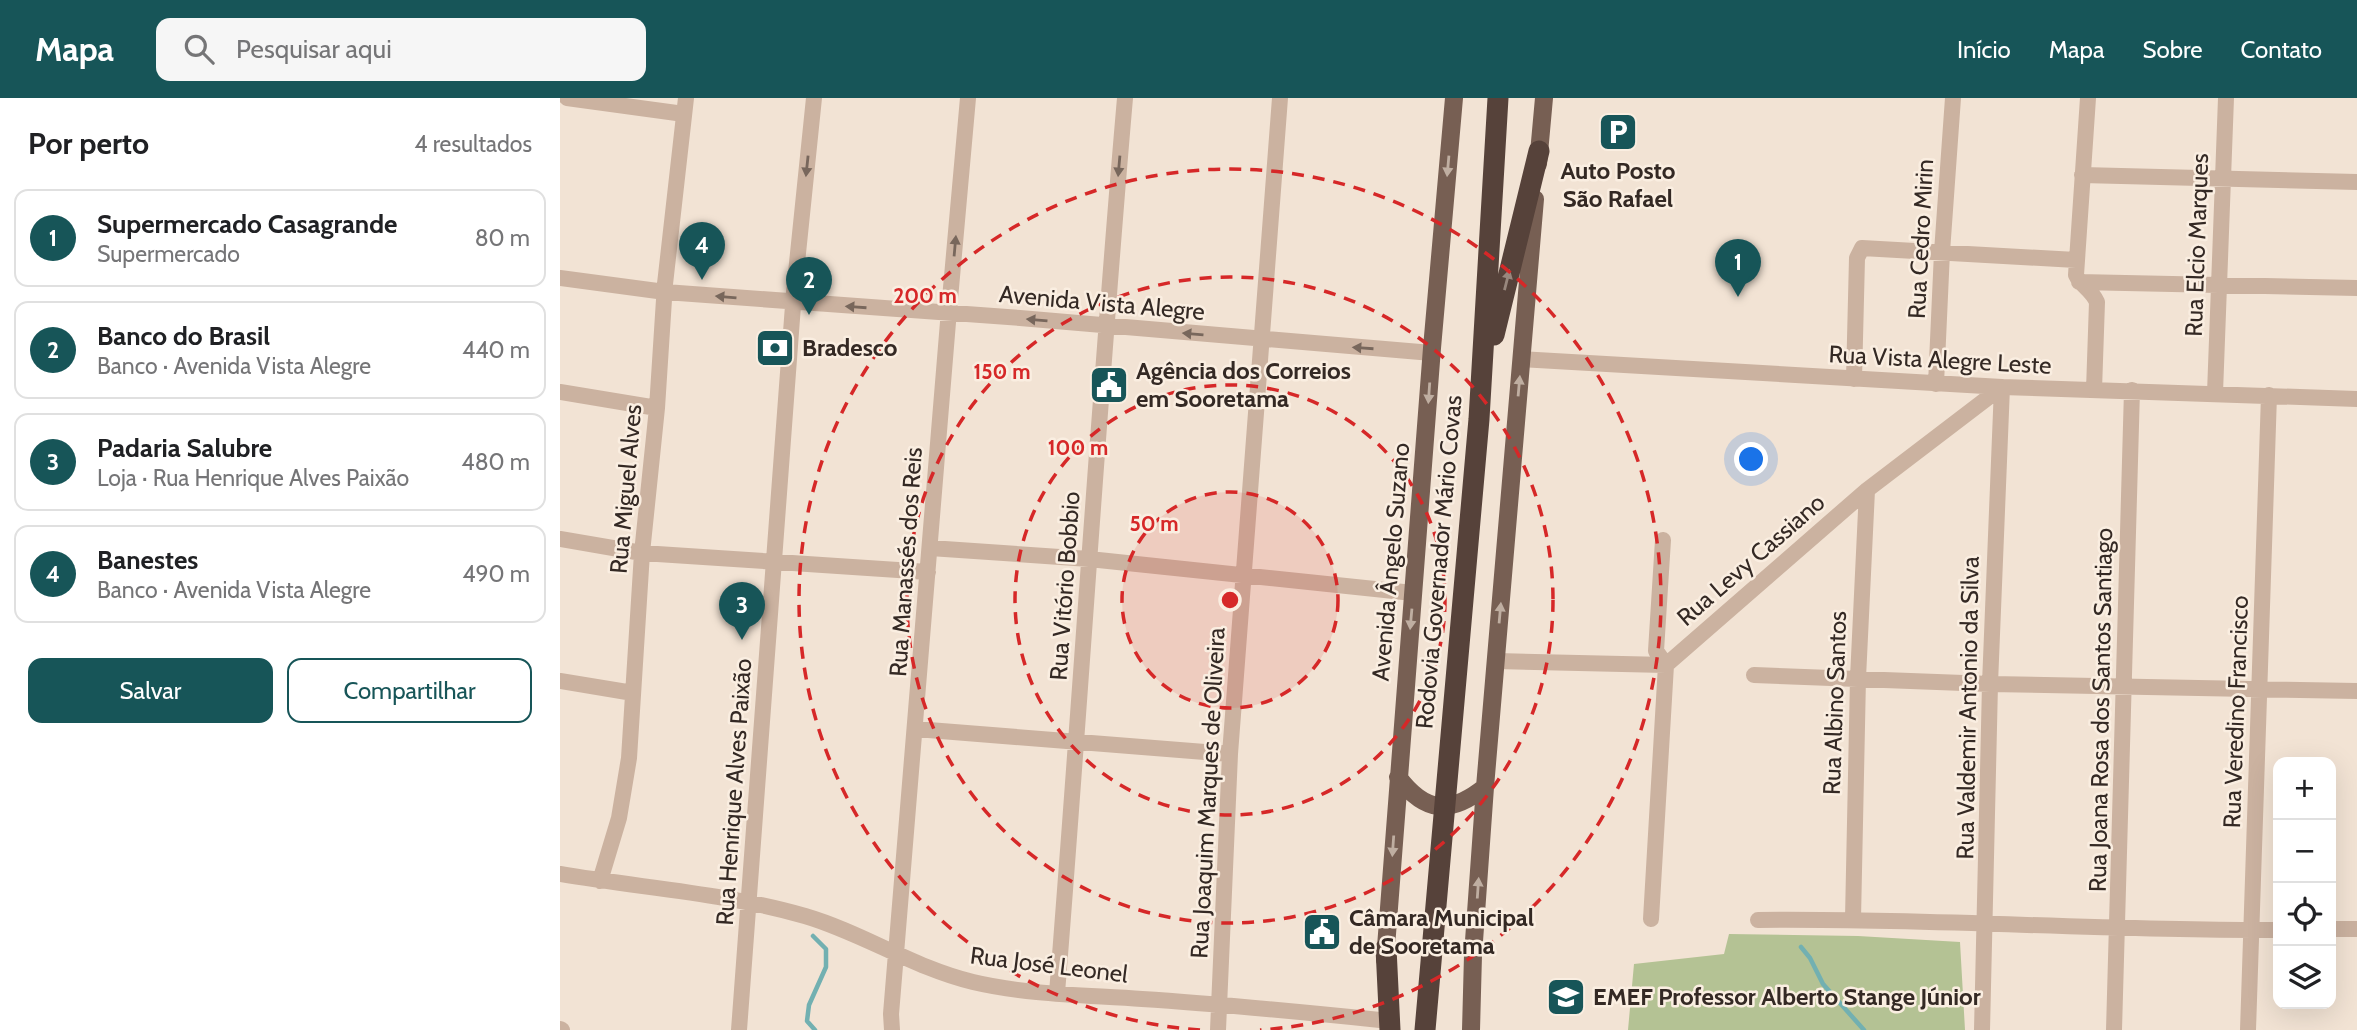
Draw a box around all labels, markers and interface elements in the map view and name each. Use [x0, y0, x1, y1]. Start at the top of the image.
search box [156, 18, 646, 81]
text: Mapa [35, 29, 114, 69]
icon: search [180, 30, 218, 68]
text: Pesquisar aqui [236, 33, 392, 65]
text: Início [1957, 35, 2011, 64]
text: Mapa [2049, 35, 2104, 64]
text: Sobre [2142, 35, 2203, 64]
text: Contato [2241, 35, 2322, 64]
parking icon: Auto Posto São Rafael [1597, 111, 1639, 153]
text: Por perto [28, 125, 149, 162]
text: 4 resultados [414, 130, 532, 158]
street label: Rua Elcio Marques [2179, 153, 2214, 337]
one-way arrow [801, 155, 812, 177]
one-way arrow [1113, 155, 1124, 177]
one-way arrow [1442, 155, 1453, 177]
place label: Auto Posto São Rafael [1561, 156, 1676, 213]
street label: Rua Cedro Mirin [1902, 158, 1939, 320]
text: Supermercado Casagrande [97, 208, 397, 240]
pin: 4 [679, 222, 725, 280]
text: 1 [49, 224, 57, 252]
text: 80 m [475, 224, 530, 252]
one-way arrow [950, 234, 961, 256]
pin: 1 [1715, 239, 1761, 297]
text: Supermercado [97, 240, 240, 268]
pin: 2 [786, 257, 832, 315]
one-way arrow [1502, 269, 1513, 291]
street label: Avenida Vista Alegre [998, 279, 1206, 326]
text: 200 m [893, 283, 957, 308]
one-way arrow [714, 291, 736, 302]
one-way arrow [845, 301, 867, 312]
one-way arrow [1026, 314, 1048, 325]
text: Banco do Brasil [97, 320, 270, 352]
bank icon: Bradesco [754, 327, 796, 369]
one-way arrow [1182, 328, 1204, 339]
place label: Bradesco [802, 333, 898, 362]
text: 2 [47, 336, 59, 364]
text: 440 m [462, 336, 530, 364]
street label: Rua Vista Alegre Leste [1828, 339, 2052, 380]
one-way arrow [1352, 342, 1374, 353]
text: Banco · Avenida Vista Alegre [97, 352, 371, 380]
place label: Agência dos Correios em Sooretama [1136, 356, 1351, 413]
text: 150 m [974, 359, 1030, 384]
public building icon: Agência dos Correios em Sooretama [1088, 364, 1130, 406]
one-way arrow [1514, 375, 1525, 397]
one-way arrow [1423, 382, 1434, 404]
street label: Rodovia Governador Mário Covas [1409, 394, 1468, 730]
street label: Rua Miguel Alves [604, 403, 647, 575]
text: Padaria Salubre [97, 432, 272, 464]
text: 100 m [1048, 435, 1108, 460]
street label: Avenida Ângelo Suzano [1366, 442, 1415, 682]
your location [1734, 442, 1768, 476]
street label: Rua Manassés dos Reis [883, 446, 928, 678]
text: 3 [47, 448, 59, 476]
text: 480 m [461, 448, 530, 476]
text: Loja · Rua Henrique Alves Paixão [97, 464, 409, 492]
street label: Rua Levy Cassiano [1671, 488, 1831, 632]
street label: Rua Vitório Bobbio [1043, 490, 1086, 681]
text: 50 m [1129, 511, 1179, 536]
street label: Rua Joana Rosa dos Santos Santiago [2083, 528, 2118, 892]
text: Banestes [97, 544, 198, 576]
street label: Rua Valdemir Antonio da Silva [1950, 556, 1985, 860]
text: 4 [46, 560, 60, 588]
text: 490 m [462, 560, 530, 588]
text: Banco · Avenida Vista Alegre [97, 576, 371, 604]
pin: 3 [719, 582, 765, 640]
centre of rings [1218, 588, 1242, 612]
street label: Rua Veredino Francisco [2217, 595, 2254, 829]
one-way arrow [1495, 601, 1506, 623]
one-way arrow [1405, 609, 1416, 631]
street label: Rua Albino Santos [1817, 610, 1852, 796]
street label: Rua Joaquim Marques de Oliveira [1184, 626, 1231, 959]
street label: Rua Henrique Alves Paixão [710, 657, 757, 926]
button: Salvar [28, 658, 273, 723]
button: Compartilhar [287, 658, 532, 723]
map controls [2273, 757, 2336, 1009]
button: + [2273, 757, 2336, 820]
button: − [2273, 820, 2336, 883]
one-way arrow [1387, 835, 1398, 857]
one-way arrow [1472, 877, 1483, 899]
button: locate [2273, 883, 2336, 946]
place label: Câmara Municipal de Sooretama [1349, 903, 1534, 960]
public building icon: Câmara Municipal de Sooretama [1301, 911, 1343, 953]
street label: Rua José Leonel [968, 940, 1130, 989]
button: layers [2273, 946, 2336, 1009]
school or university icon: EMEF Professor Alberto Stange Júnior [1545, 976, 1587, 1018]
place label: EMEF Professor Alberto Stange Júnior [1593, 982, 1981, 1011]

